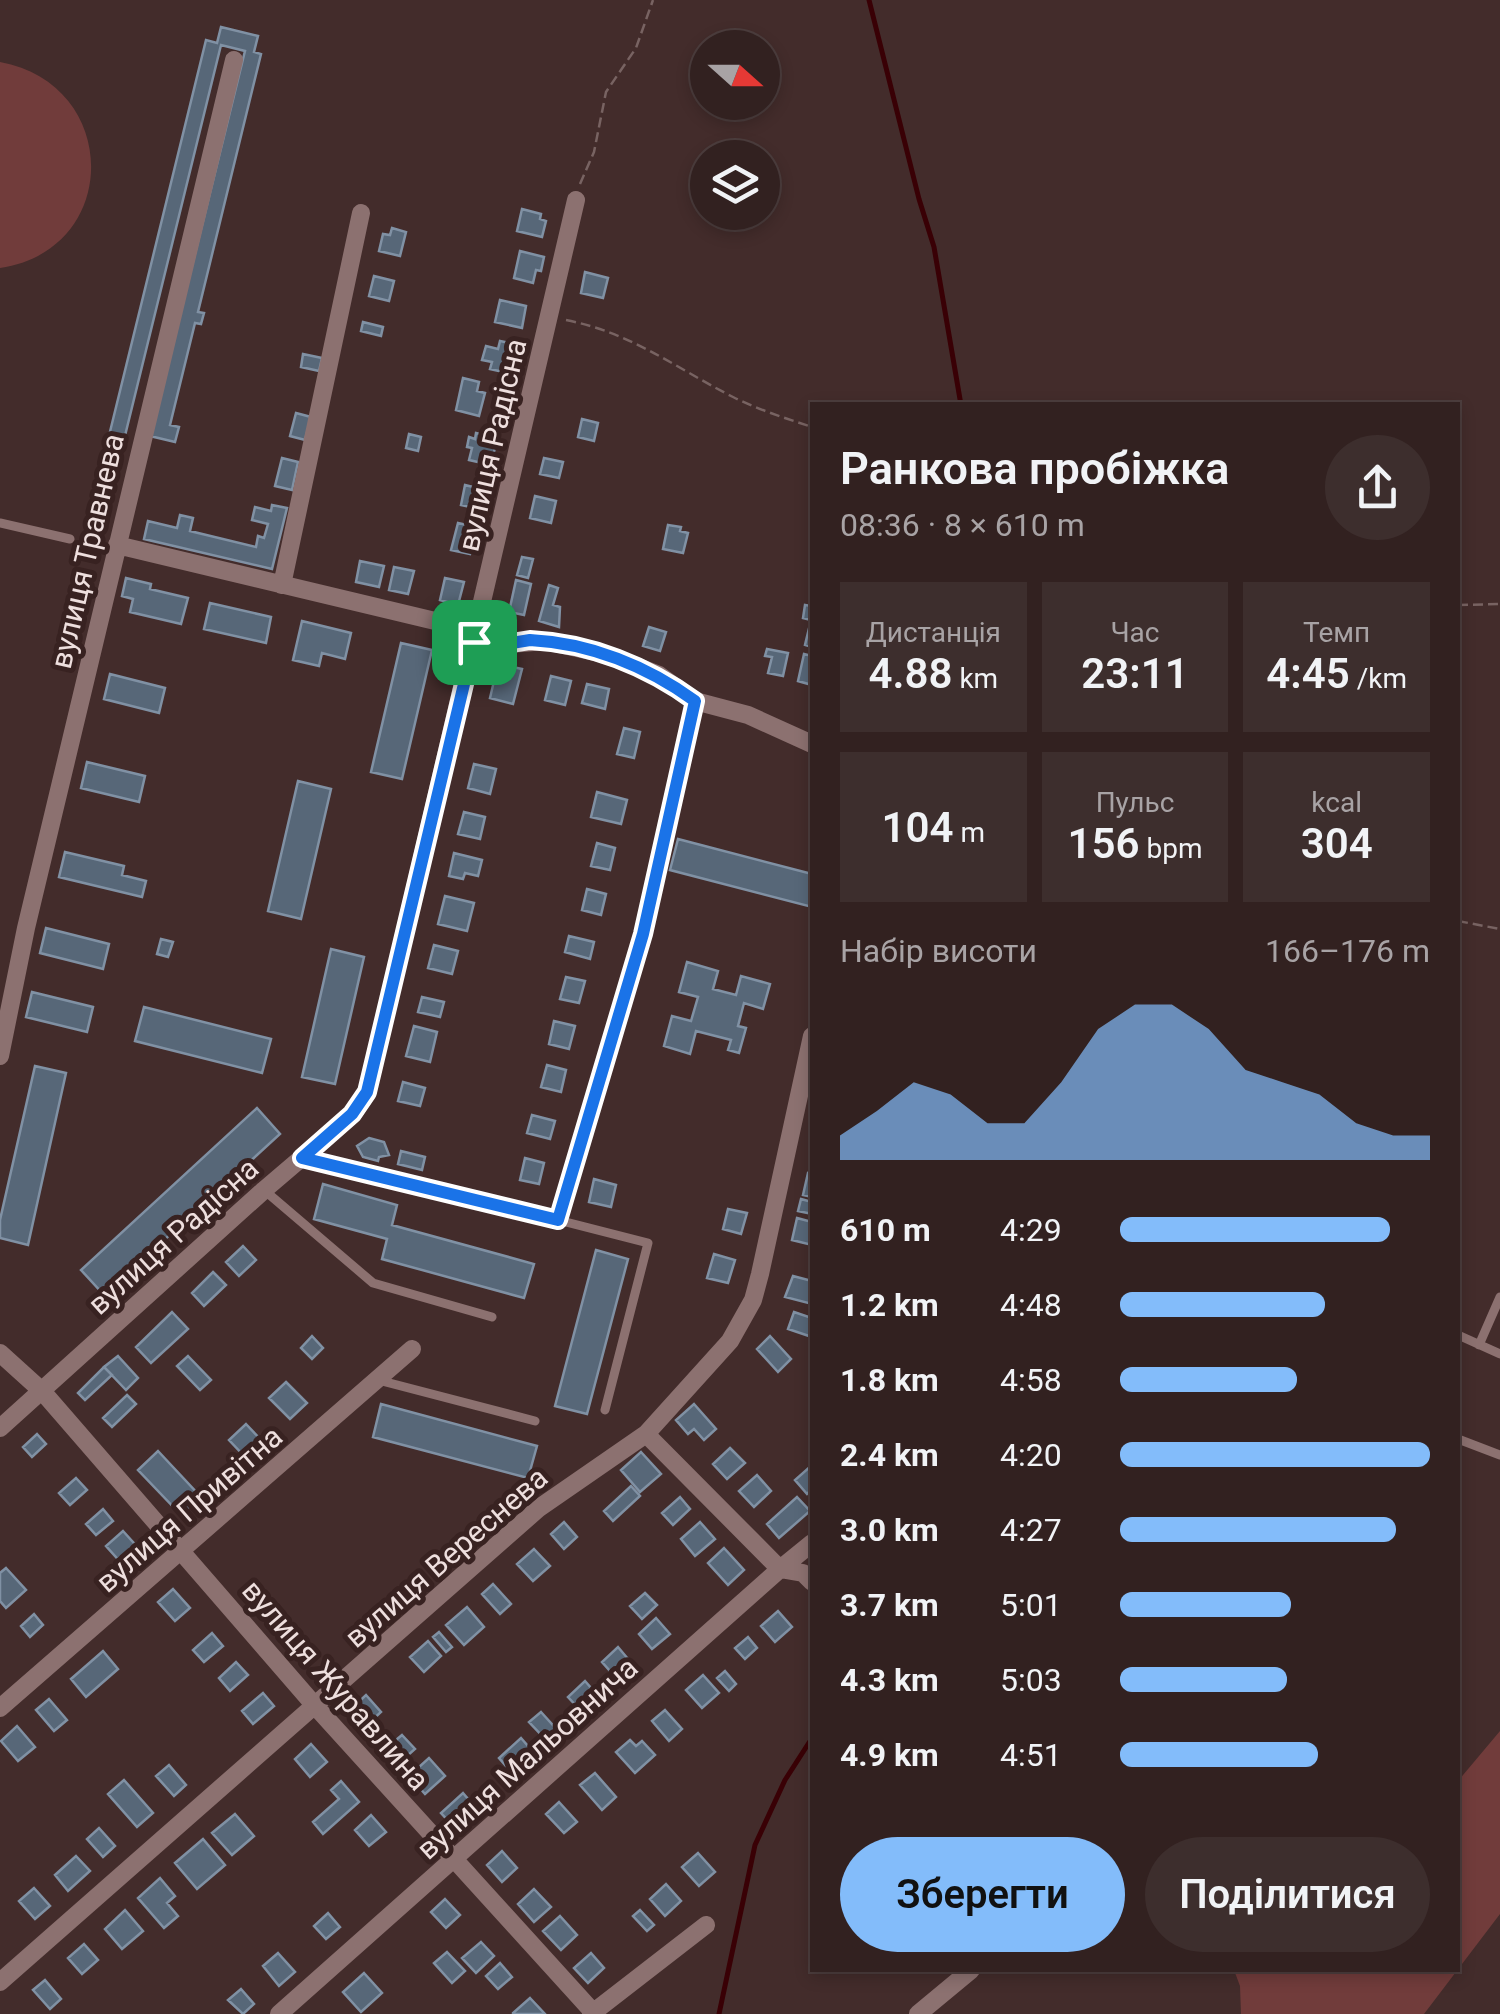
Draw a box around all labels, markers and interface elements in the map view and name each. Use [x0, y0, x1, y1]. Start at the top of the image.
north arrow [690, 30, 780, 120]
map controls [690, 30, 780, 230]
button: layers [690, 140, 780, 230]
street label: вулиця Радісна [451, 335, 533, 555]
street label: вулиця Травнева [43, 430, 131, 672]
button: share [1325, 435, 1430, 540]
text: Ранкова пробіжка [840, 442, 1229, 495]
text: 08:36 · 8 × 610 m [840, 506, 1085, 544]
pin [432, 600, 517, 685]
icon: arrive [447, 615, 502, 670]
text: Дистанція [866, 616, 1001, 649]
text: Час [1110, 616, 1160, 649]
text: Темп [1303, 616, 1370, 649]
text: 4.88 [869, 649, 952, 698]
text: 23:11 [1081, 649, 1189, 698]
text: 4:45 [1266, 649, 1350, 698]
text: km [952, 662, 998, 695]
text: /km [1350, 662, 1407, 695]
text: Пульс [1096, 786, 1174, 819]
text: kcal [1311, 786, 1362, 819]
text: 104 [882, 803, 954, 852]
text: m [954, 816, 985, 849]
text: 156 [1068, 819, 1140, 868]
text: 304 [1301, 819, 1373, 868]
text: bpm [1140, 832, 1202, 865]
text: Набір висоти [840, 932, 1037, 970]
text: 166–176 m [1265, 932, 1430, 970]
street label: вулиця Радісна [81, 1150, 265, 1322]
text: 610 m [840, 1211, 931, 1249]
text: 4:29 [1000, 1211, 1062, 1249]
text: 1.2 km [840, 1286, 939, 1324]
text: 4:48 [1000, 1286, 1062, 1324]
text: 1.8 km [840, 1361, 939, 1399]
text: 4:58 [1000, 1361, 1062, 1399]
street label: вулиця Привітна [89, 1419, 289, 1599]
text: 2.4 km [840, 1436, 939, 1474]
text: 4:20 [1000, 1436, 1062, 1474]
street label: вулиця Вереснева [338, 1460, 554, 1654]
text: 3.0 km [840, 1511, 939, 1549]
text: 4:27 [1000, 1511, 1062, 1549]
street label: вулиця Журавлина [235, 1573, 437, 1797]
text: 3.7 km [840, 1586, 939, 1624]
text: 5:01 [1000, 1586, 1062, 1624]
street label: вулиця Мальовнича [409, 1650, 645, 1866]
text: 4.3 km [840, 1661, 939, 1699]
text: 5:03 [1000, 1661, 1062, 1699]
text: 4.9 km [840, 1736, 939, 1774]
text: 4:51 [1000, 1736, 1062, 1774]
button: Зберегти [840, 1837, 1125, 1952]
button: Поділитися [1145, 1837, 1430, 1952]

